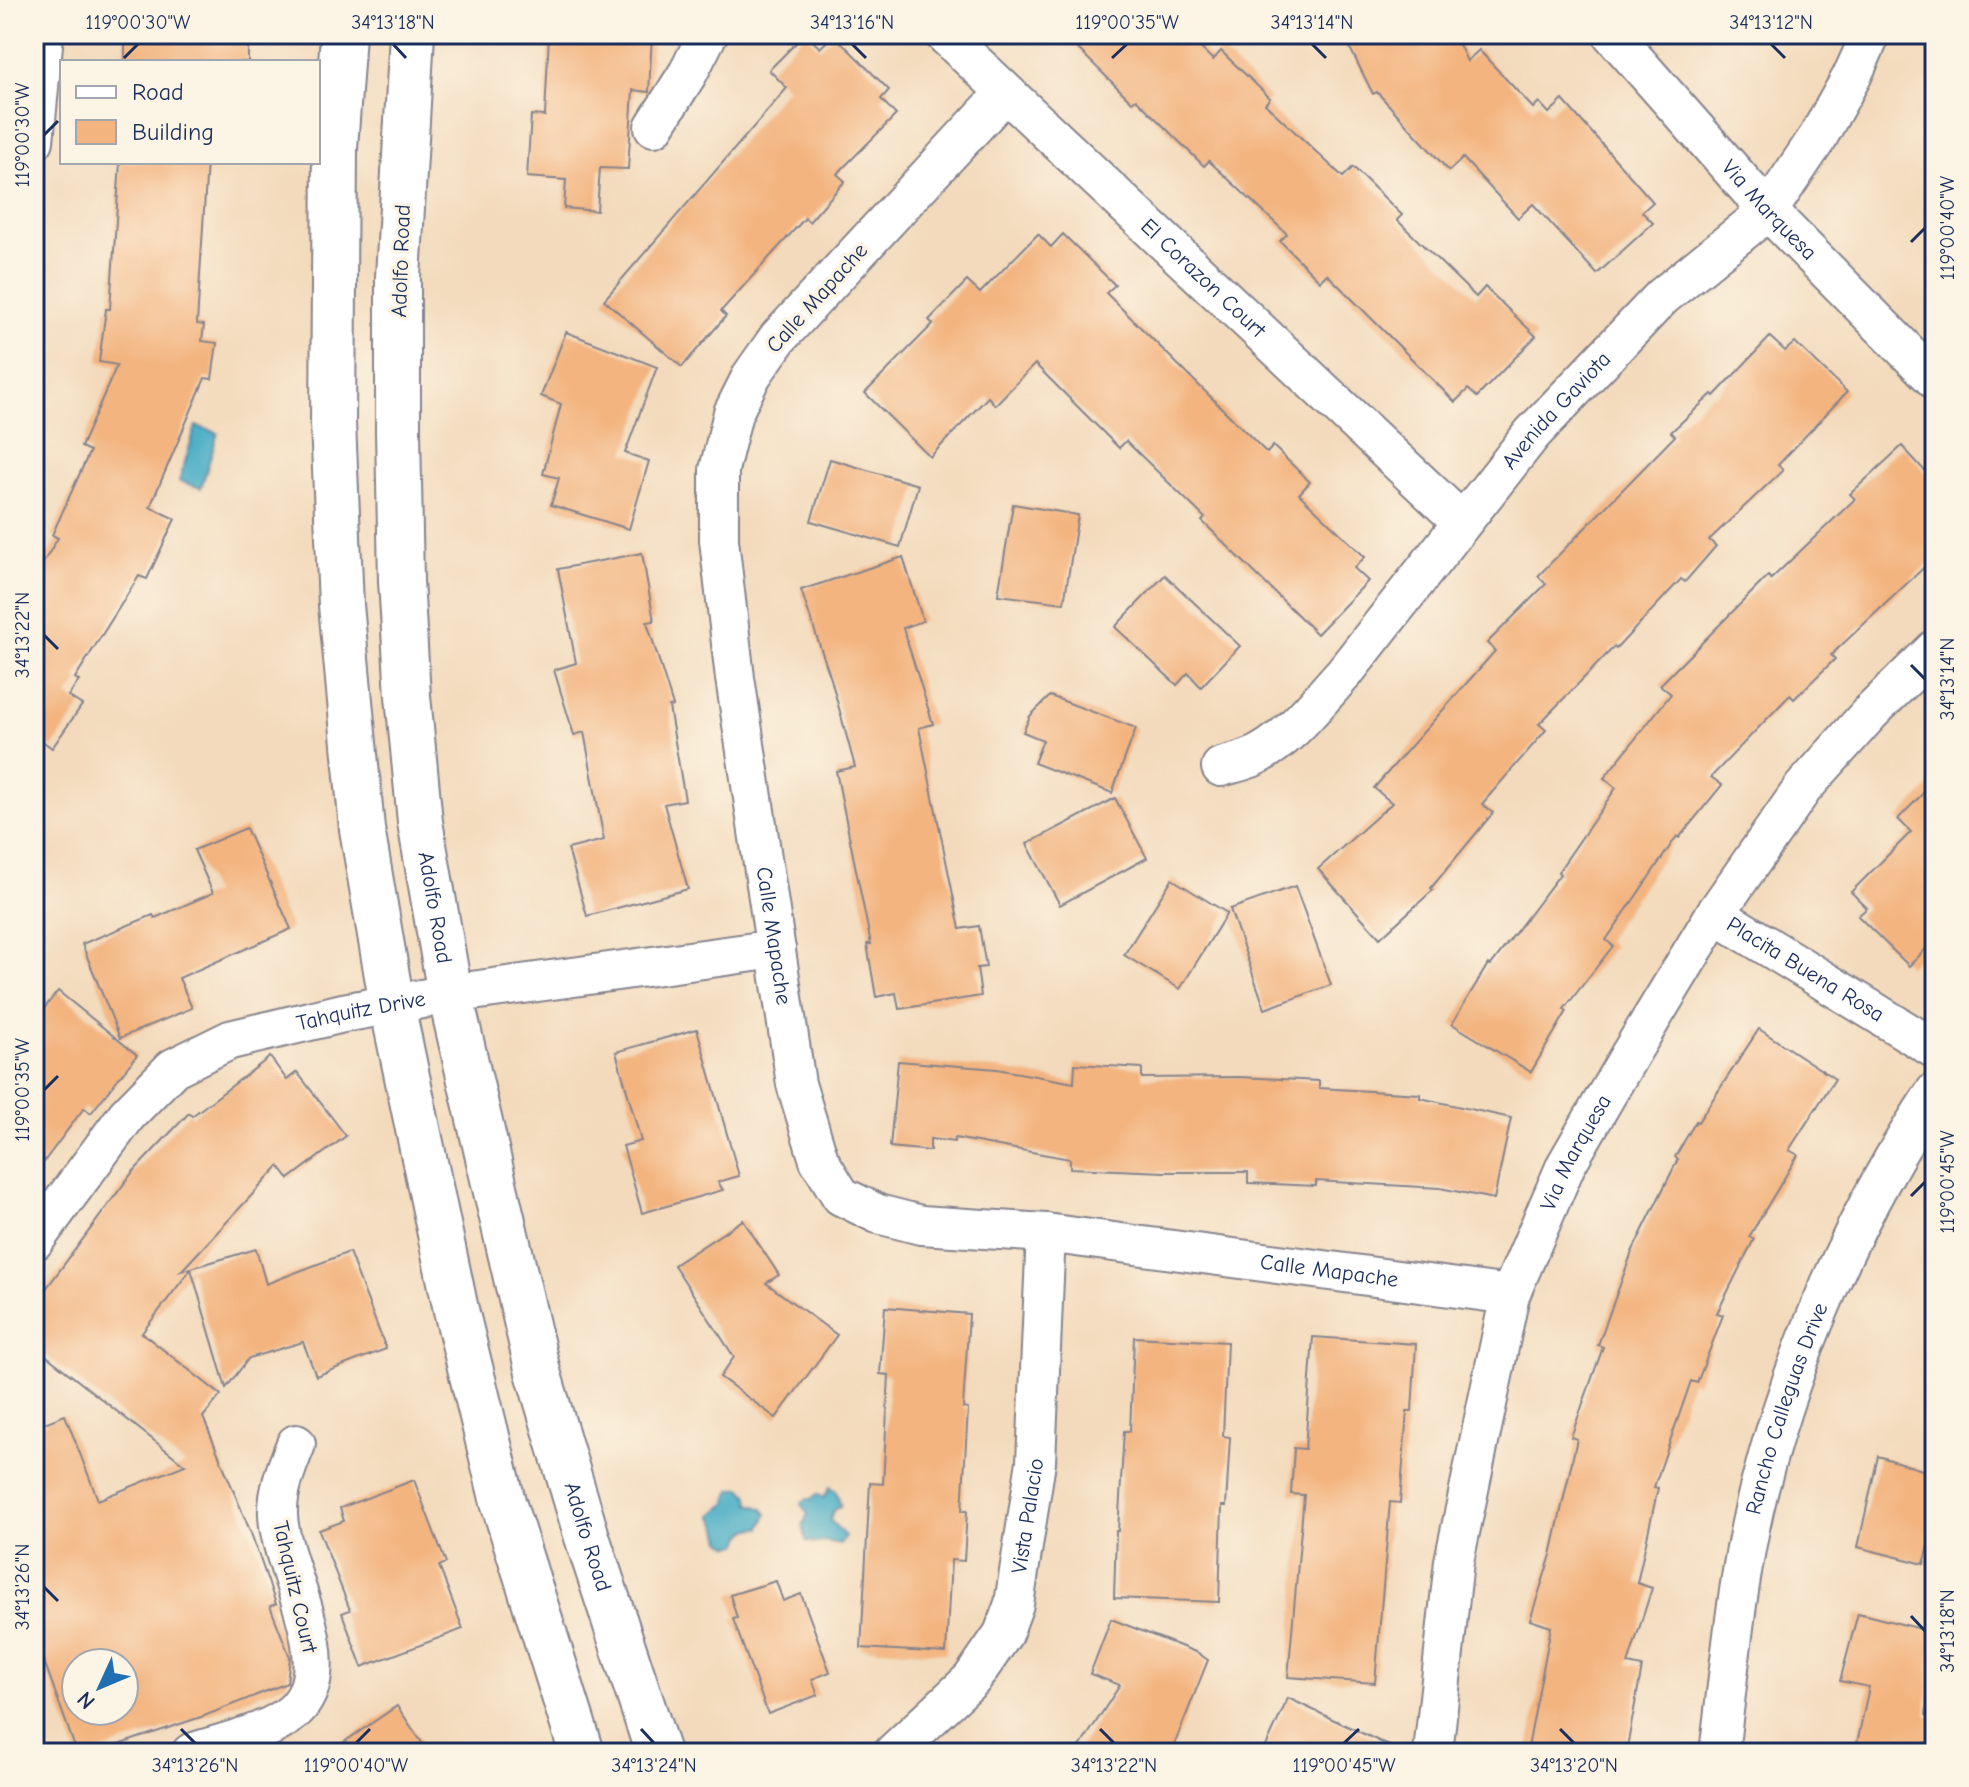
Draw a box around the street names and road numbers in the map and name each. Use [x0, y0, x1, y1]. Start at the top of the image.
street label: Via Marquesa [1716, 155, 1822, 266]
street label: Adolfo Road [386, 204, 416, 318]
street label: El Corazon Court [1135, 213, 1272, 344]
street label: Calle Mapache [761, 238, 873, 358]
street label: Avenida Gaviota [1496, 346, 1616, 475]
street label: Adolfo Road [412, 849, 457, 965]
street label: Calle Mapache [751, 865, 797, 1007]
street label: Placita Buena Rosa [1722, 911, 1889, 1028]
street label: Tahquitz Drive [294, 986, 427, 1037]
street label: Via Marquesa [1535, 1090, 1617, 1215]
street label: Calle Mapache [1259, 1249, 1400, 1293]
street label: Rancho Calleguas Drive [1740, 1299, 1833, 1517]
street label: Vista Palacio [1006, 1456, 1049, 1575]
street label: Adolfo Road [558, 1479, 617, 1595]
street label: Tahquitz Court [267, 1518, 323, 1656]

